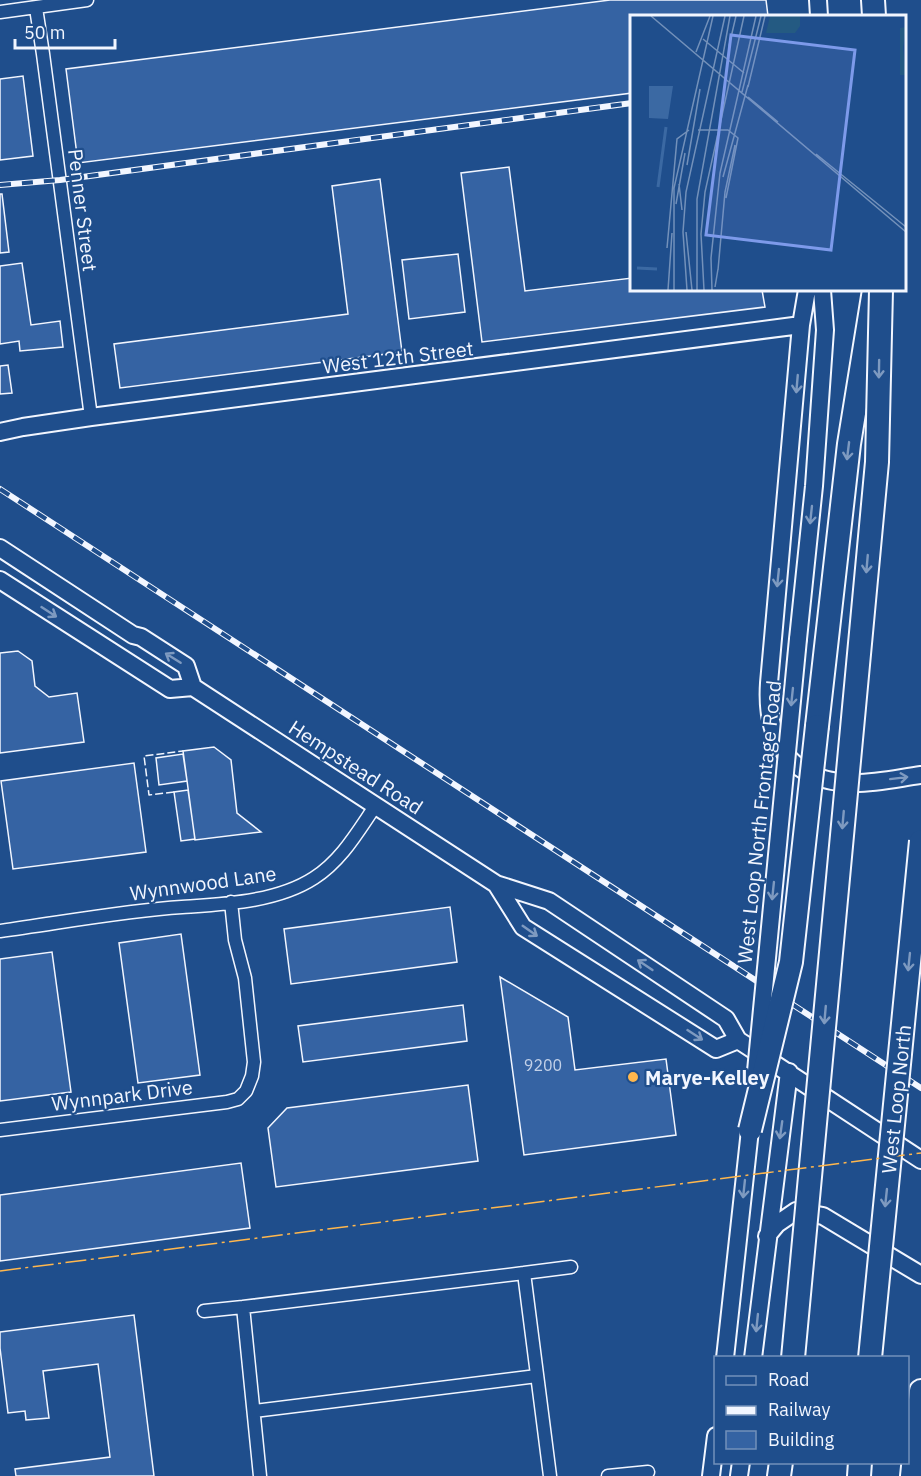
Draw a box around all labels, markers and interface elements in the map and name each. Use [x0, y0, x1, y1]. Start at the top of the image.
scale bar [15, 12, 116, 50]
inset map [630, 15, 906, 291]
text: 50 m [24, 21, 66, 44]
street label: Penner Street [62, 147, 104, 273]
street label: West 12th Street [321, 334, 475, 380]
one-way arrow [873, 358, 885, 378]
one-way arrow [791, 373, 802, 393]
one-way arrow [842, 441, 853, 460]
one-way arrow [805, 505, 816, 525]
one-way arrow [861, 553, 872, 573]
one-way arrow [773, 567, 784, 587]
one-way arrow [40, 606, 57, 618]
one-way arrow [164, 651, 181, 664]
street label: West Loop North Frontage Road [731, 679, 787, 965]
one-way arrow [786, 687, 797, 707]
street label: Hempstead Road [284, 714, 428, 820]
one-way arrow [888, 772, 908, 783]
one-way arrow [837, 810, 848, 830]
street label: Wynnwood Lane [128, 859, 278, 907]
one-way arrow [767, 881, 778, 901]
one-way arrow [522, 925, 538, 937]
one-way arrow [903, 951, 914, 971]
one-way arrow [638, 959, 654, 971]
one-way arrow [819, 1004, 830, 1024]
street label: West Loop North [875, 1023, 917, 1175]
one-way arrow [686, 1029, 703, 1041]
house number: 9200 [524, 1055, 562, 1075]
place label: Marye-Kelley [645, 1064, 770, 1091]
marker: Marye-Kelley [626, 1070, 640, 1084]
street label: Wynnpark Drive [50, 1073, 194, 1117]
one-way arrow [775, 1120, 786, 1139]
one-way arrow [738, 1178, 749, 1198]
one-way arrow [880, 1187, 891, 1207]
one-way arrow [751, 1313, 762, 1333]
legend [714, 1356, 909, 1464]
text: Road [768, 1368, 809, 1391]
text: Railway [768, 1398, 830, 1421]
text: Building [768, 1428, 835, 1451]

